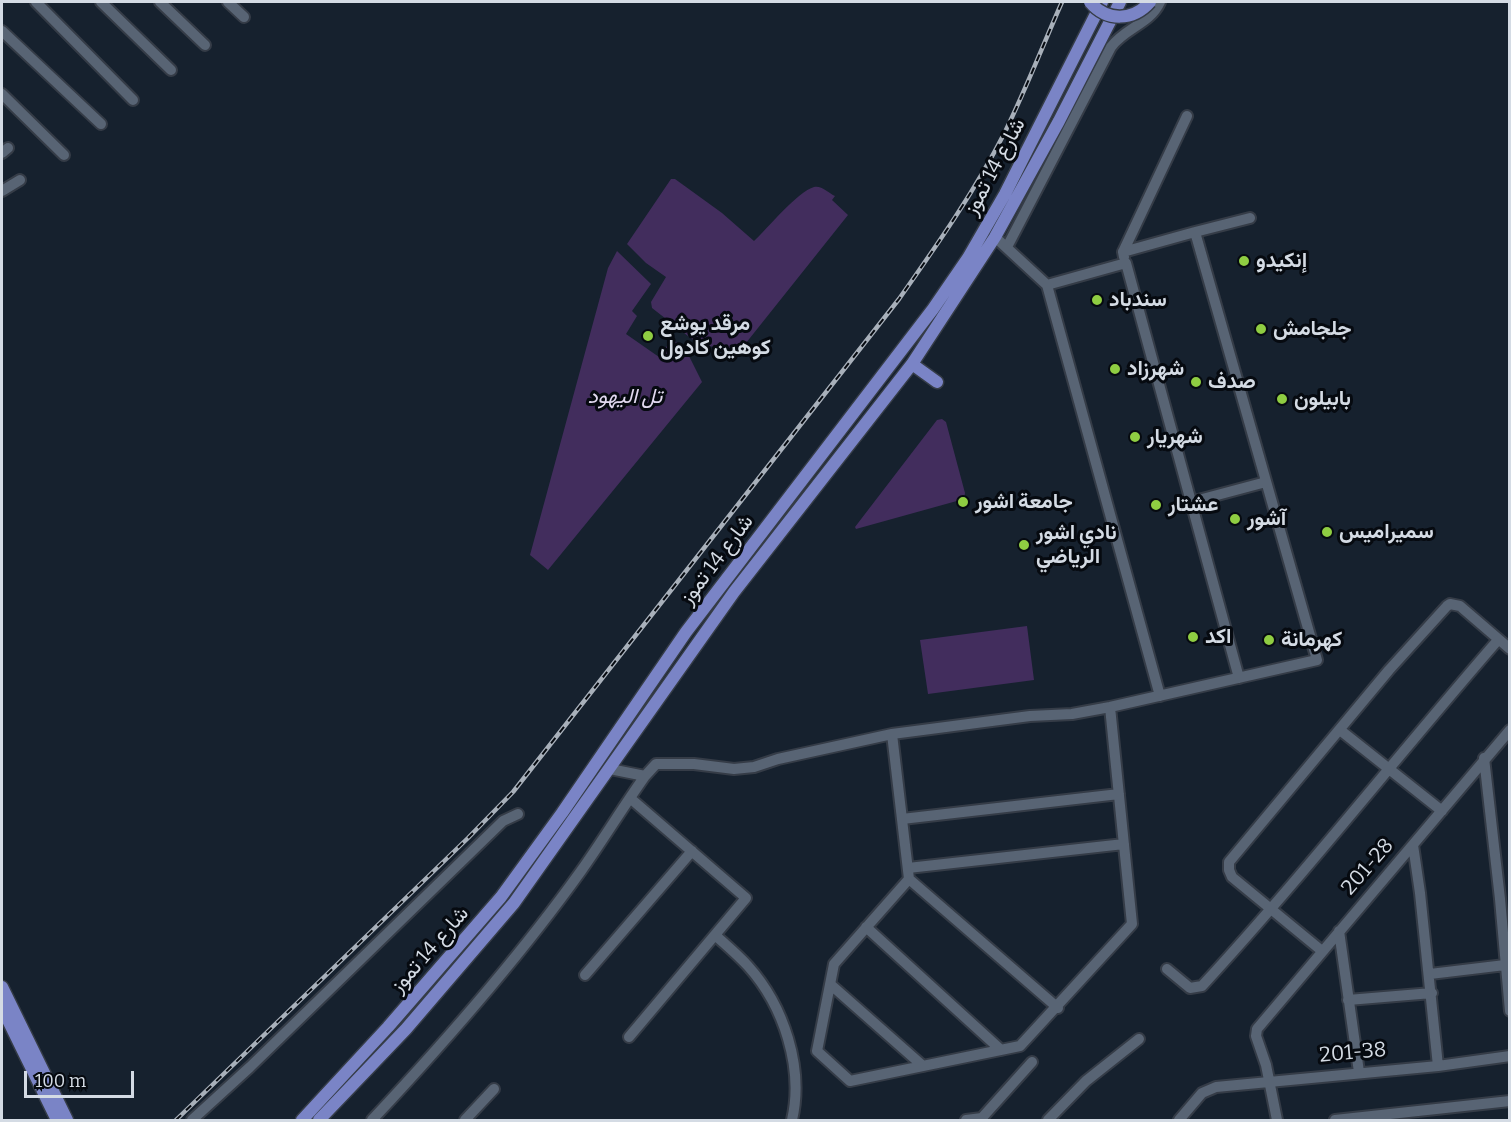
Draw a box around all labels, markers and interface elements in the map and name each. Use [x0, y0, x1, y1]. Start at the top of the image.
street label: شارع 14 تموز [959, 114, 1031, 220]
place label: إنكيدو [1256, 248, 1307, 274]
marker: إنكيدو [1237, 254, 1251, 268]
place label: سندباد [1109, 287, 1167, 313]
marker: سندباد [1090, 293, 1104, 307]
place label: مرقد يوشع كوهين كادول [660, 311, 771, 361]
place label: جلجامش [1273, 316, 1352, 342]
marker: جلجامش [1254, 322, 1268, 336]
marker: مرقد يوشع كوهين كادول [641, 329, 655, 343]
place label: شهرزاد [1127, 356, 1184, 382]
marker: شهرزاد [1108, 362, 1122, 376]
place label: صدف [1208, 369, 1256, 395]
marker: صدف [1189, 375, 1203, 389]
park label: تل اليهود [588, 384, 662, 410]
place label: بابيلون [1294, 386, 1351, 412]
marker: بابيلون [1275, 392, 1289, 406]
place label: شهريار [1147, 424, 1203, 450]
marker: شهريار [1128, 430, 1142, 444]
place label: جامعة اشور [975, 489, 1073, 515]
place label: عشتار [1168, 492, 1218, 518]
marker: جامعة اشور [956, 495, 970, 509]
marker: عشتار [1149, 498, 1163, 512]
place label: آشور [1247, 506, 1286, 532]
street label: شارع 14 تموز [675, 510, 759, 610]
marker: آشور [1228, 512, 1242, 526]
place label: سميراميس [1339, 519, 1434, 545]
place label: نادي اشور الرياضي [1036, 520, 1117, 570]
marker: سميراميس [1320, 525, 1334, 539]
marker: نادي اشور الرياضي [1017, 538, 1031, 552]
place label: اكد [1205, 624, 1231, 650]
place label: كهرمانة [1281, 627, 1342, 653]
marker: اكد [1186, 630, 1200, 644]
marker: كهرمانة [1262, 633, 1276, 647]
street label: 201-28 [1337, 834, 1399, 900]
street label: شارع 14 تموز [386, 902, 474, 998]
street label: 201-38 [1318, 1038, 1388, 1068]
scale bar [27, 1059, 136, 1097]
text: 100 m [35, 1070, 86, 1092]

